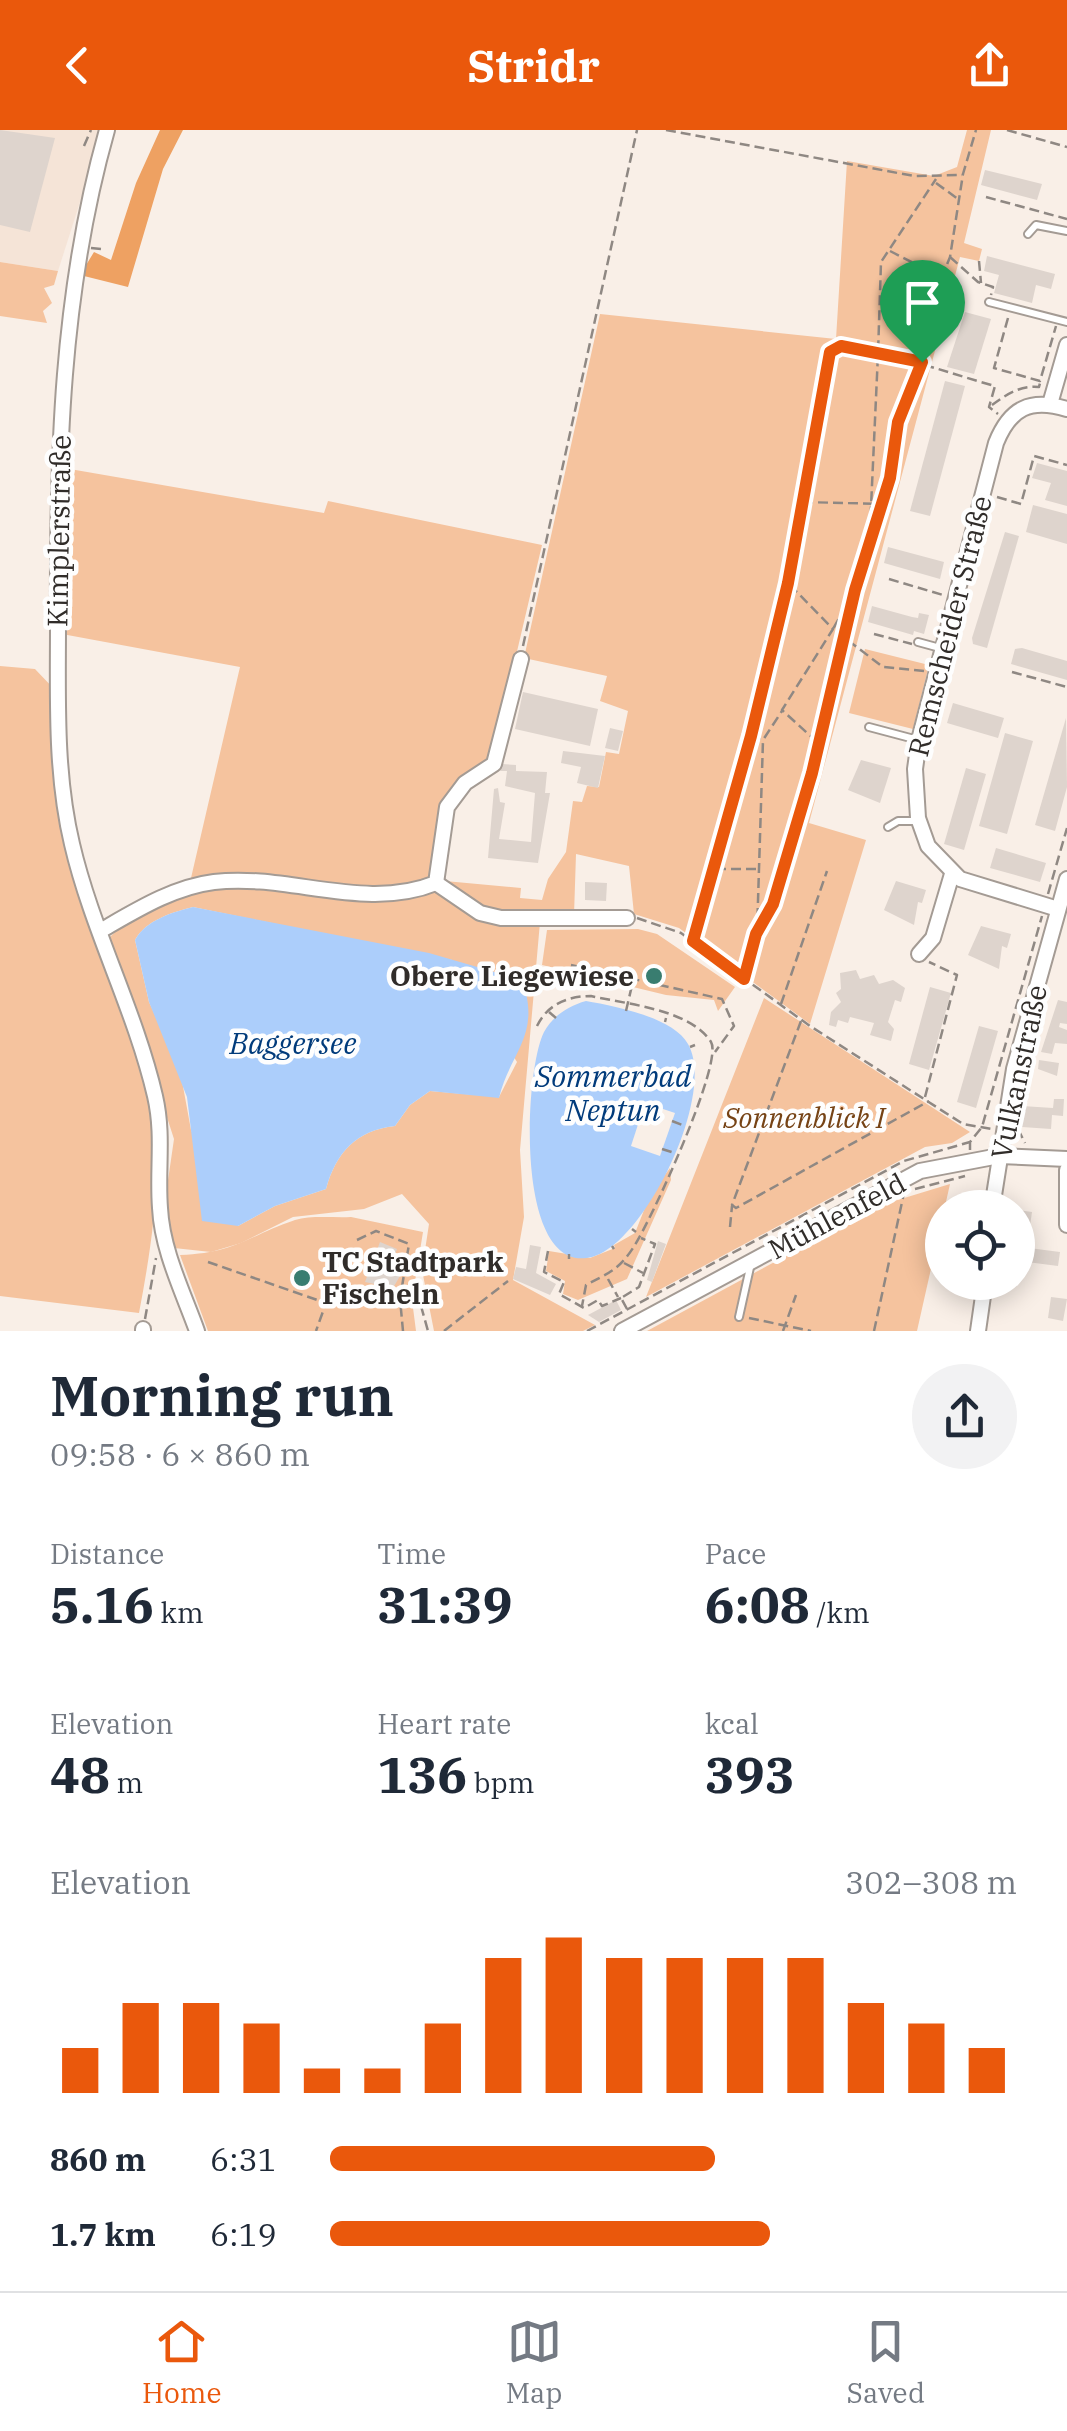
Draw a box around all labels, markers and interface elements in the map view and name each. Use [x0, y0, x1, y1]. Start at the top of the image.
text: Stridr [467, 36, 600, 94]
icon: back [50, 38, 105, 93]
icon: share [962, 38, 1017, 93]
pin [880, 260, 965, 363]
icon: arrive [895, 275, 950, 330]
street label: Kimplerstraße [38, 435, 79, 627]
street label: Remscheider Straße [899, 492, 1000, 760]
place label: Obere Liegewiese [390, 957, 634, 994]
marker: Obere Liegewiese [643, 965, 665, 987]
street label: Vulkanstraße [982, 981, 1055, 1162]
water label: Baggersee [229, 1023, 356, 1062]
water label: Sommerbad Neptun [534, 1056, 692, 1129]
park label: Sonnenblick I [722, 1099, 887, 1136]
street label: Mühlenfeld [762, 1164, 912, 1267]
map controls [925, 1190, 1035, 1300]
button: locate [925, 1190, 1035, 1300]
place label: TC Stadtpark Fischeln [322, 1243, 504, 1312]
marker: TC Stadtpark Fischeln [291, 1267, 313, 1289]
text: Morning run [50, 1360, 394, 1431]
button: share [912, 1364, 1017, 1469]
text: 09:58 · 6 × 860 m [50, 1433, 310, 1475]
text: Distance [50, 1535, 164, 1572]
text: Time [377, 1535, 446, 1572]
text: Pace [705, 1535, 766, 1572]
text: 5.16 [50, 1572, 154, 1637]
text: 31:39 [377, 1572, 512, 1637]
text: 6:08 [705, 1572, 810, 1637]
text: km [154, 1594, 204, 1631]
text: /km [810, 1594, 870, 1631]
text: Elevation [50, 1705, 173, 1742]
text: Heart rate [377, 1705, 511, 1742]
text: kcal [705, 1705, 759, 1742]
text: 48 [50, 1742, 110, 1807]
text: 136 [377, 1742, 467, 1807]
text: 393 [705, 1742, 795, 1807]
text: m [110, 1764, 143, 1801]
text: bpm [467, 1764, 534, 1801]
text: Elevation [50, 1861, 191, 1903]
text: 302–308 m [845, 1861, 1017, 1903]
text: 860 m [50, 2138, 146, 2180]
text: 6:31 [210, 2138, 277, 2180]
text: 1.7 km [50, 2213, 156, 2255]
text: 6:19 [210, 2213, 277, 2255]
tab: Home [142, 2314, 222, 2411]
tab: Map [506, 2314, 563, 2411]
tab: Saved [847, 2314, 925, 2411]

